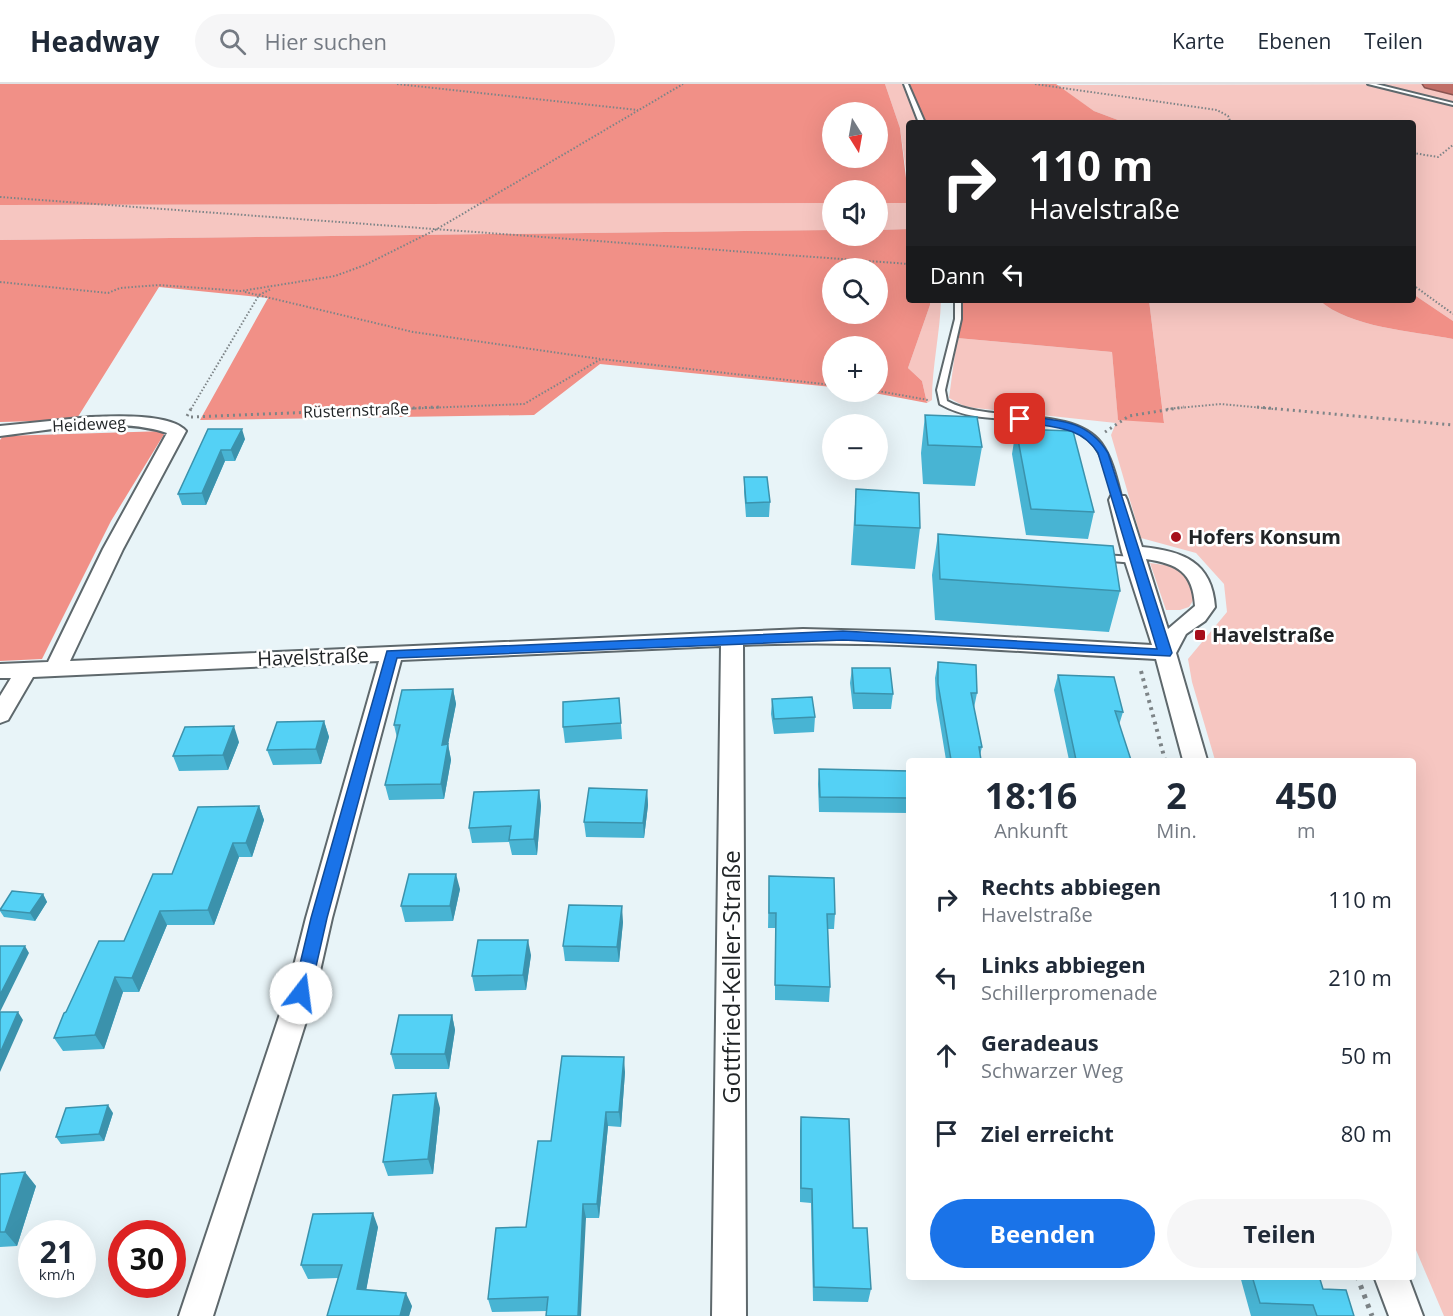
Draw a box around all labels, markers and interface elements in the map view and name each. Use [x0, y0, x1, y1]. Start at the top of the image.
search box [195, 14, 615, 68]
text: Headway [30, 22, 159, 60]
icon: search [216, 25, 249, 58]
text: Hier suchen [264, 26, 387, 56]
text: Karte [1172, 27, 1225, 55]
text: Ebenen [1258, 27, 1331, 55]
text: Teilen [1364, 27, 1423, 55]
north arrow [822, 102, 888, 168]
map controls [822, 102, 888, 480]
text: 110 m [1029, 136, 1153, 193]
icon: right [930, 144, 1008, 222]
button: sound [822, 180, 888, 246]
text: Havelstraße [1029, 190, 1180, 227]
button: search [822, 258, 888, 324]
icon: left [997, 258, 1030, 291]
text: Dann [930, 260, 985, 290]
button: + [822, 336, 888, 402]
pin [994, 393, 1045, 444]
street label: Rüsternstraße [303, 397, 409, 423]
icon: arrive [1003, 402, 1036, 435]
street label: Heideweg [52, 411, 127, 437]
button: − [822, 414, 888, 480]
place label: Hofers Konsum [1188, 523, 1341, 550]
marker: Hofers Konsum [1169, 530, 1183, 544]
place label: Havelstraße [1212, 621, 1335, 648]
marker: Havelstraße [1193, 628, 1207, 642]
street label: Havelstraße [257, 641, 369, 672]
text: 18:16 [985, 771, 1077, 820]
text: 2 [1166, 771, 1187, 820]
text: 450 [1275, 771, 1337, 820]
text: Ankunft [994, 817, 1068, 844]
text: Min. [1156, 817, 1197, 844]
text: m [1297, 817, 1316, 844]
street label: Gottfried-Keller-Straße [714, 850, 747, 1104]
text: Rechts abbiegen [981, 871, 1161, 901]
icon: right [930, 883, 963, 916]
text: 110 m [1328, 884, 1392, 914]
text: Havelstraße [981, 901, 1093, 928]
text: Links abbiegen [981, 949, 1146, 979]
position arrow [269, 961, 333, 1025]
icon: left [930, 961, 963, 994]
text: 210 m [1328, 962, 1392, 992]
text: Schillerpromenade [981, 979, 1157, 1006]
text: Geradeaus [981, 1027, 1099, 1057]
icon: ahead [930, 1039, 963, 1072]
text: 50 m [1341, 1040, 1392, 1070]
text: Schwarzer Weg [981, 1057, 1123, 1084]
icon: arrive [930, 1117, 963, 1150]
text: Ziel erreicht [981, 1118, 1114, 1148]
text: 80 m [1341, 1118, 1392, 1148]
button: Beenden [930, 1199, 1155, 1268]
button: Teilen [1167, 1199, 1392, 1268]
speed limit sign: 30 [108, 1220, 186, 1298]
text: 21 [40, 1231, 74, 1272]
text: km/h [39, 1264, 75, 1284]

